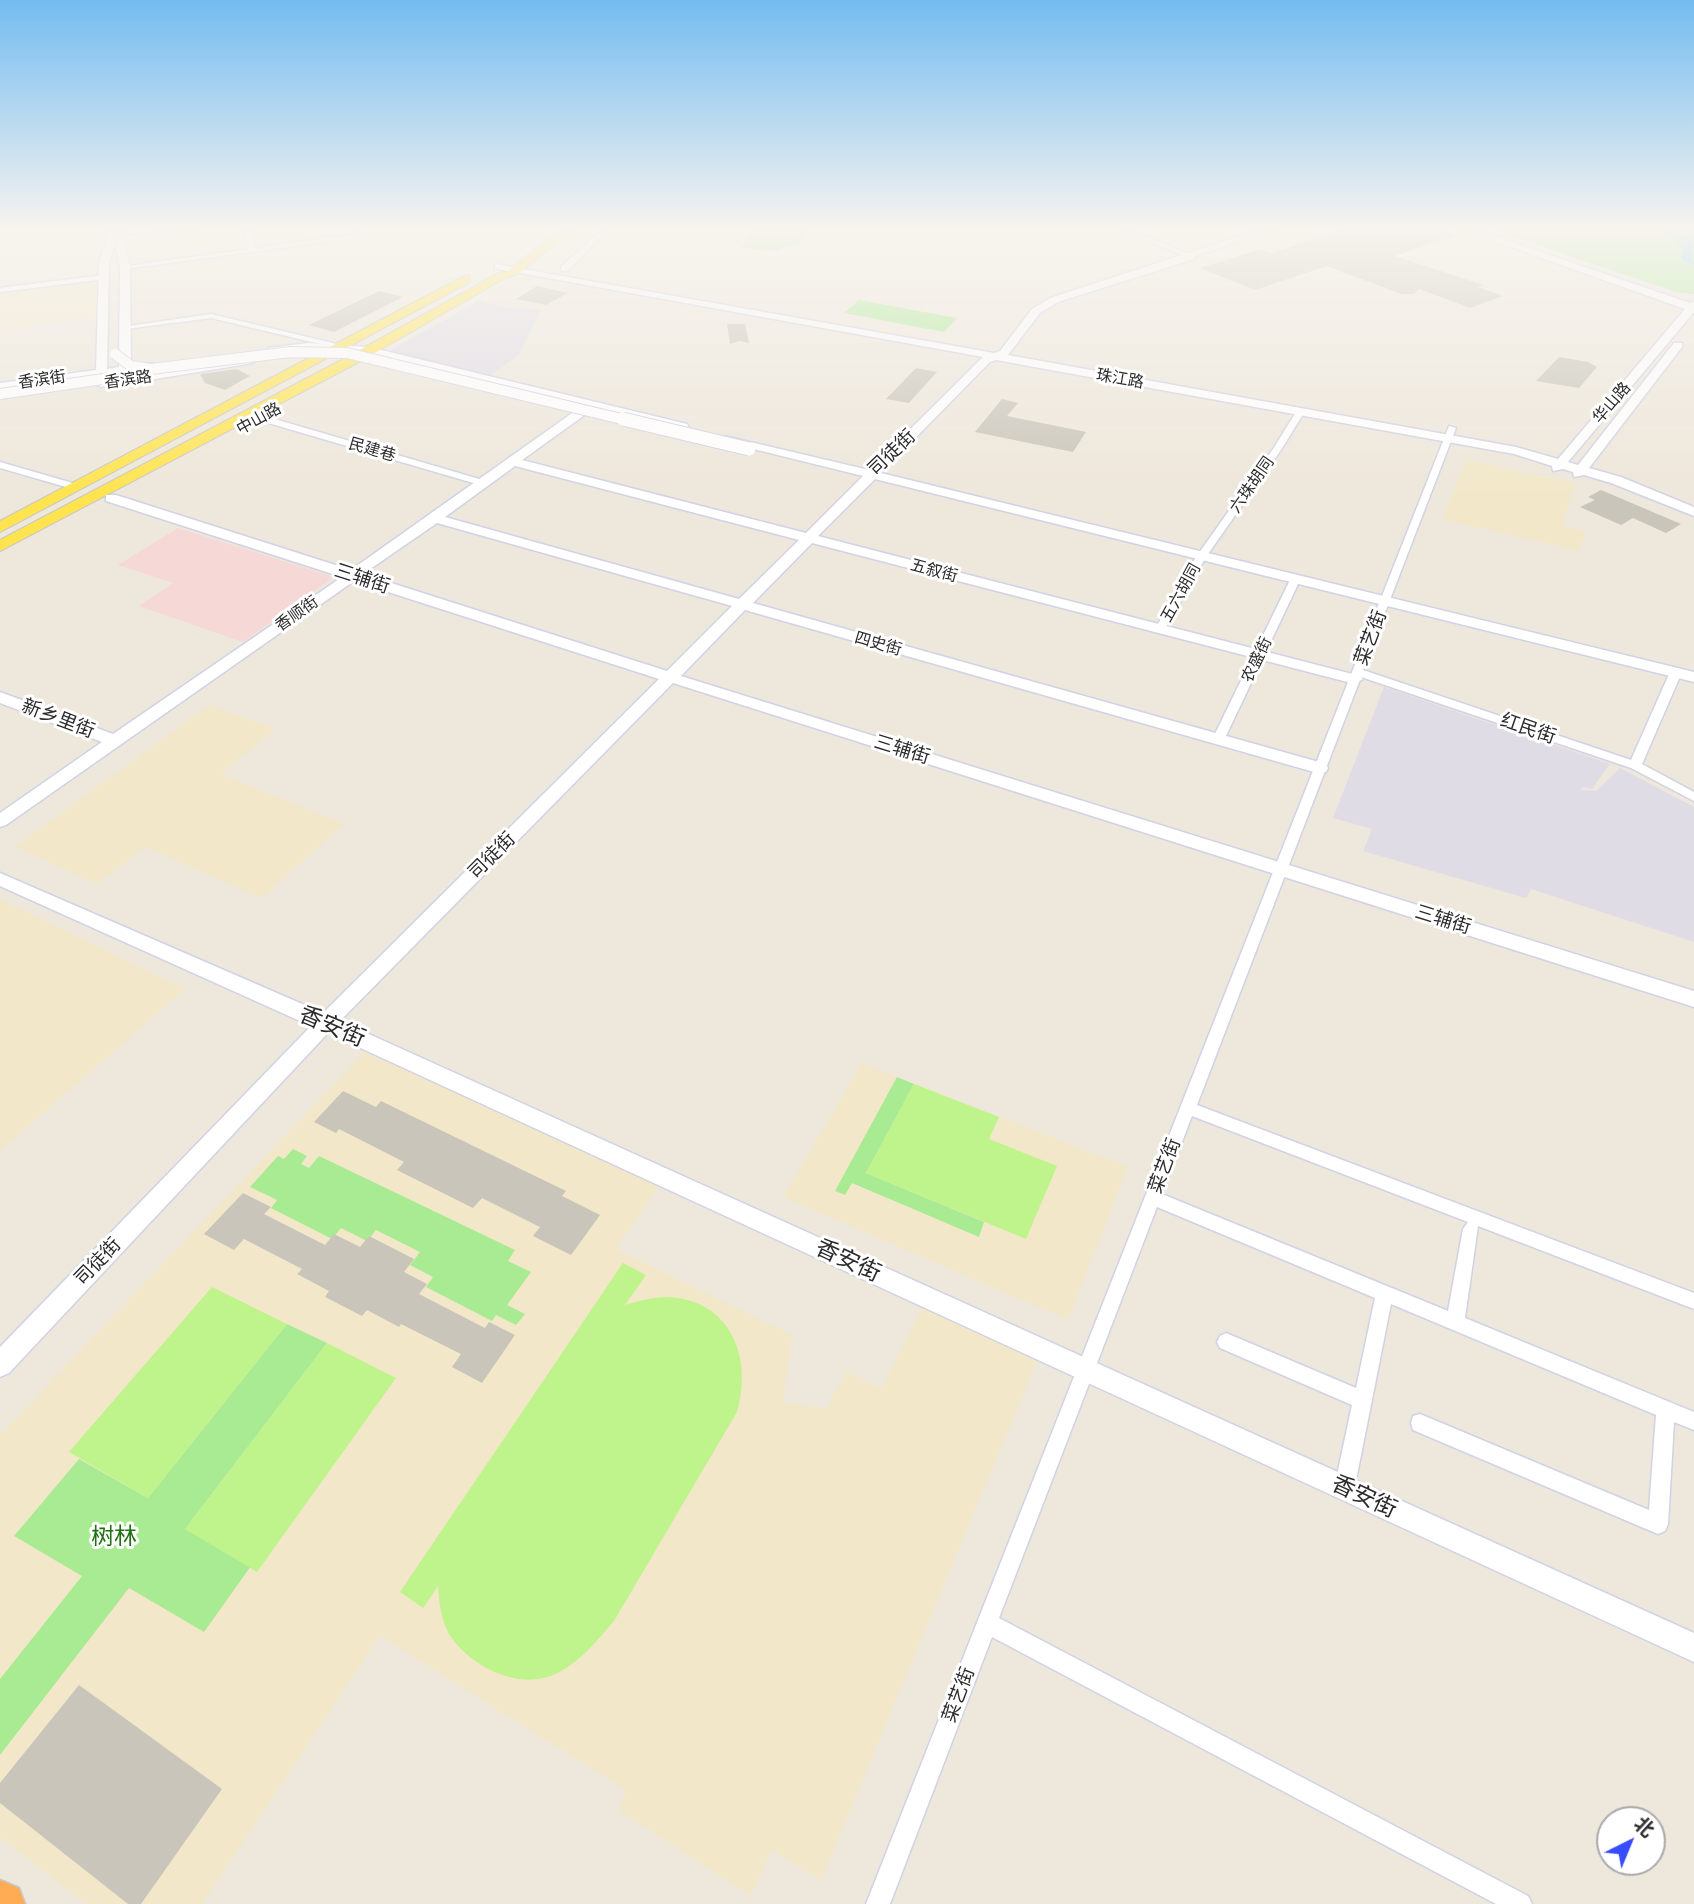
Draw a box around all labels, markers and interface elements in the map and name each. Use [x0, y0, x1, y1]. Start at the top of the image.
street label: 珠江路 [1095, 365, 1145, 393]
street label: 香滨街 [17, 367, 67, 393]
street label: 香滨路 [103, 367, 153, 393]
street label: 华山路 [1589, 379, 1635, 427]
street label: 中山路 [233, 399, 285, 439]
street label: 司徒街 [864, 425, 920, 481]
street label: 民建巷 [346, 434, 398, 466]
street label: 六珠胡同 [1226, 453, 1278, 517]
street label: 五叙街 [908, 556, 960, 586]
street label: 三辅街 [331, 559, 393, 599]
street label: 五六胡同 [1157, 560, 1205, 626]
street label: 香顺街 [272, 592, 322, 636]
street label: 菜艺街 [1350, 607, 1392, 669]
street label: 四史街 [852, 628, 904, 660]
street label: 农盛街 [1238, 634, 1276, 686]
street label: 新乡里街 [18, 695, 98, 743]
street label: 红民街 [1497, 709, 1559, 749]
street label: 三辅街 [871, 731, 933, 769]
street label: 司徒街 [464, 828, 520, 884]
street label: 三辅街 [1412, 901, 1474, 939]
street label: 香安街 [295, 1001, 369, 1053]
street label: 菜艺街 [1144, 1135, 1186, 1197]
street label: 司徒街 [70, 1234, 126, 1290]
street label: 香安街 [811, 1234, 885, 1288]
street label: 香安街 [1327, 1470, 1401, 1524]
park label: 树林 [91, 1523, 137, 1551]
street label: 菜艺街 [938, 1664, 980, 1726]
north arrow [1596, 1806, 1666, 1876]
text: 北 [1629, 1812, 1659, 1842]

